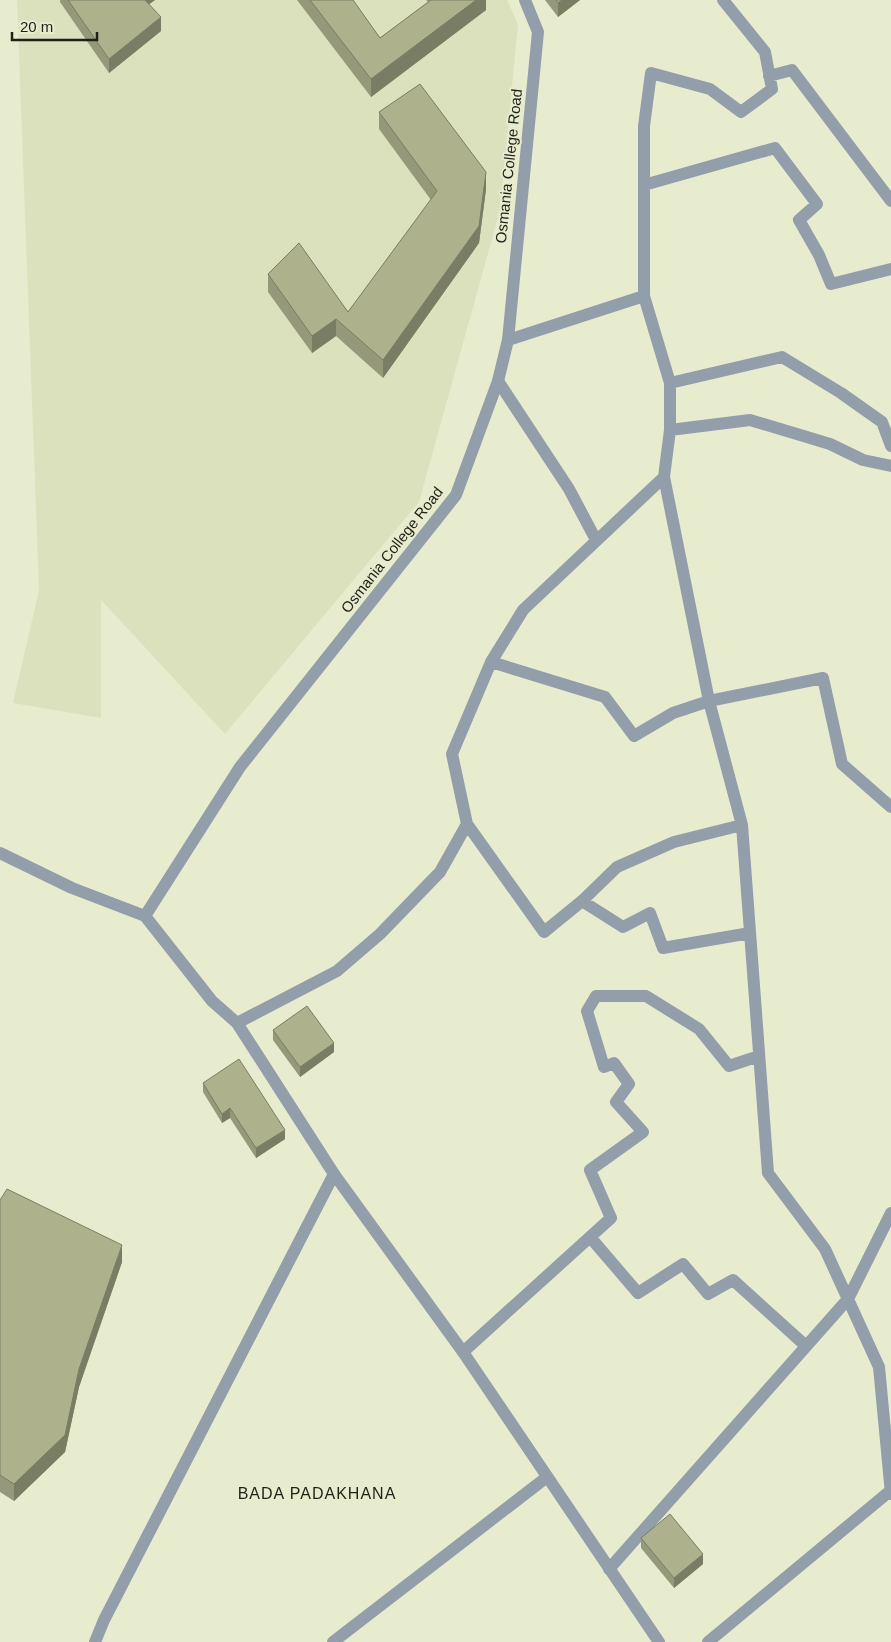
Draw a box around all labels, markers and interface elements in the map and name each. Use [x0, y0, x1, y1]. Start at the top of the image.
scale bar [12, 10, 98, 42]
text: 20 m [20, 18, 53, 35]
street label: Osmania College Road [492, 88, 525, 244]
street label: Osmania College Road [337, 483, 446, 616]
district label: BADA PADAKHANA [238, 1485, 396, 1502]

